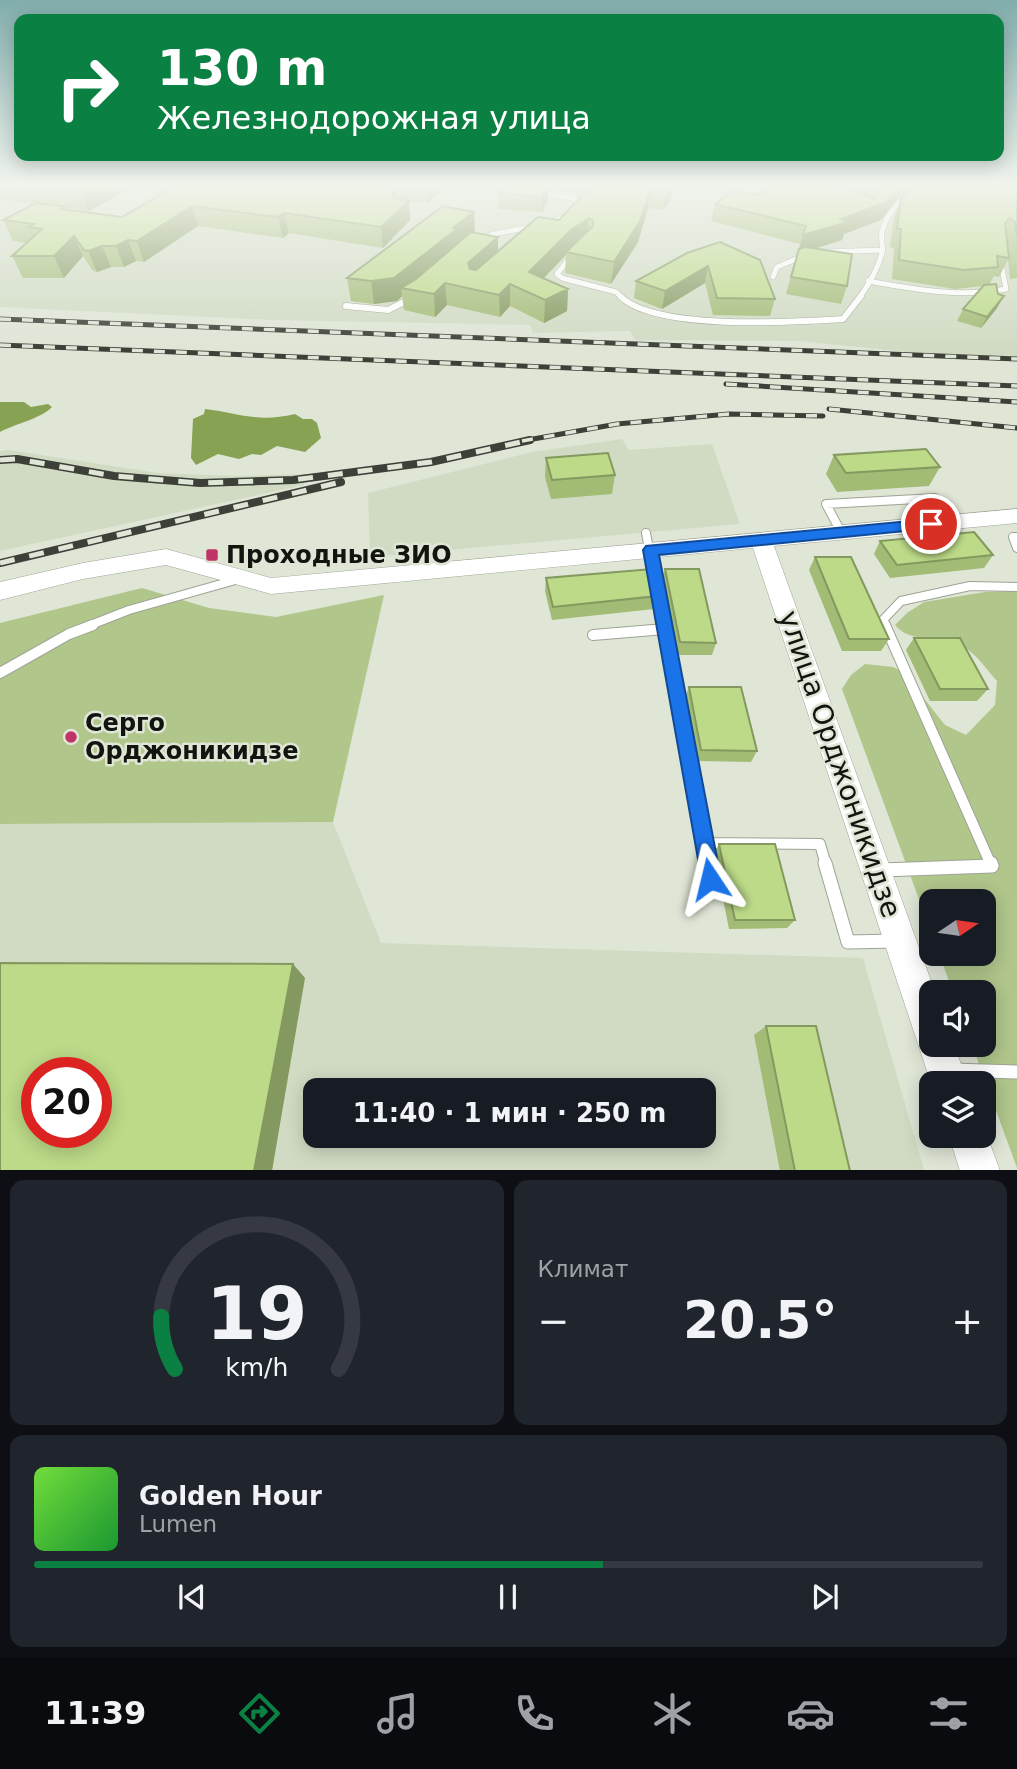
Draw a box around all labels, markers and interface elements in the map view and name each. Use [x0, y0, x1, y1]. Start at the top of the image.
text: 130 m [157, 40, 327, 97]
icon: right [42, 42, 133, 133]
text: Железнодорожная улица [157, 99, 591, 137]
pin [901, 494, 961, 554]
icon: arrive [912, 505, 950, 543]
place label: Проходные ЗИО [226, 541, 452, 569]
marker: Проходные ЗИО [204, 547, 220, 563]
street label: улица Орджоникидзе [772, 606, 908, 922]
place label: Серго Орджоникидзе [85, 709, 298, 765]
marker: Серго Орджоникидзе [63, 729, 79, 745]
position arrow [673, 842, 747, 916]
north arrow [919, 889, 996, 966]
map controls [919, 889, 996, 1148]
button: sound [919, 980, 996, 1057]
speed limit sign: 20 [21, 1057, 112, 1148]
button: layers [919, 1071, 996, 1148]
text: 11:40 · 1 мин · 250 m [353, 1098, 666, 1128]
text: Климат [538, 1256, 628, 1282]
text: 19 [206, 1271, 307, 1356]
text: 20.5° [683, 1290, 837, 1350]
text: − [538, 1299, 569, 1343]
text: + [951, 1299, 983, 1343]
text: km/h [225, 1352, 288, 1381]
text: Golden Hour [139, 1481, 322, 1511]
text: Lumen [139, 1511, 217, 1537]
icon: previous [173, 1578, 211, 1616]
icon: pause [489, 1578, 527, 1616]
icon: next [806, 1578, 844, 1616]
icon: directions [235, 1689, 284, 1738]
icon: music [373, 1689, 422, 1738]
icon: phone [510, 1689, 559, 1738]
icon: climate [648, 1689, 697, 1738]
icon: car [786, 1689, 835, 1738]
icon: filters [924, 1689, 973, 1738]
text: 11:39 [44, 1694, 146, 1732]

